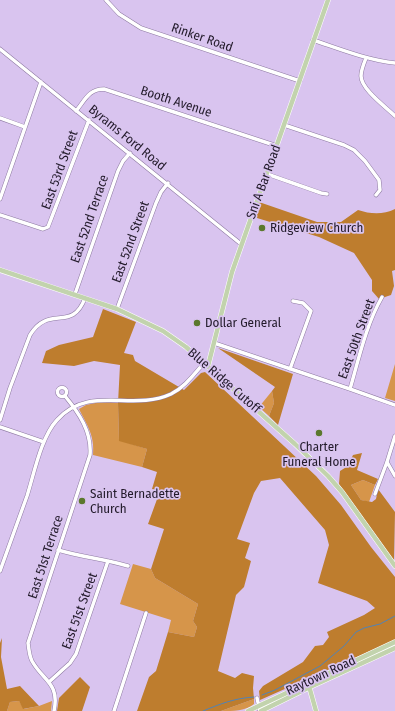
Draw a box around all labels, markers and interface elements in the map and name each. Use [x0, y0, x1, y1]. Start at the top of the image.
street label: Rinker Road [169, 20, 235, 56]
street label: Booth Avenue [138, 83, 214, 121]
street label: Byrams Ford Road [85, 102, 169, 174]
street label: East 53rd Street [38, 128, 82, 212]
street label: Sni A Bar Road [243, 143, 285, 221]
street label: East 52nd Terrace [68, 173, 112, 265]
street label: East 52nd Street [109, 199, 153, 285]
place label: Ridgeview Church [270, 220, 363, 236]
marker: Ridgeview Church [257, 223, 267, 233]
street label: East 50th Street [335, 297, 379, 381]
place label: Dollar General [205, 315, 281, 331]
marker: Dollar General [192, 318, 202, 328]
street label: Blue Ridge Cutoff [184, 345, 264, 417]
marker: Charter Funeral Home [314, 428, 324, 438]
place label: Charter Funeral Home [282, 439, 356, 470]
place label: Saint Bernadette Church [90, 486, 180, 517]
marker: Saint Bernadette Church [77, 496, 87, 506]
street label: East 51st Terrace [25, 513, 67, 601]
street label: East 51st Street [59, 571, 101, 651]
street label: Raytown Road [284, 653, 358, 699]

